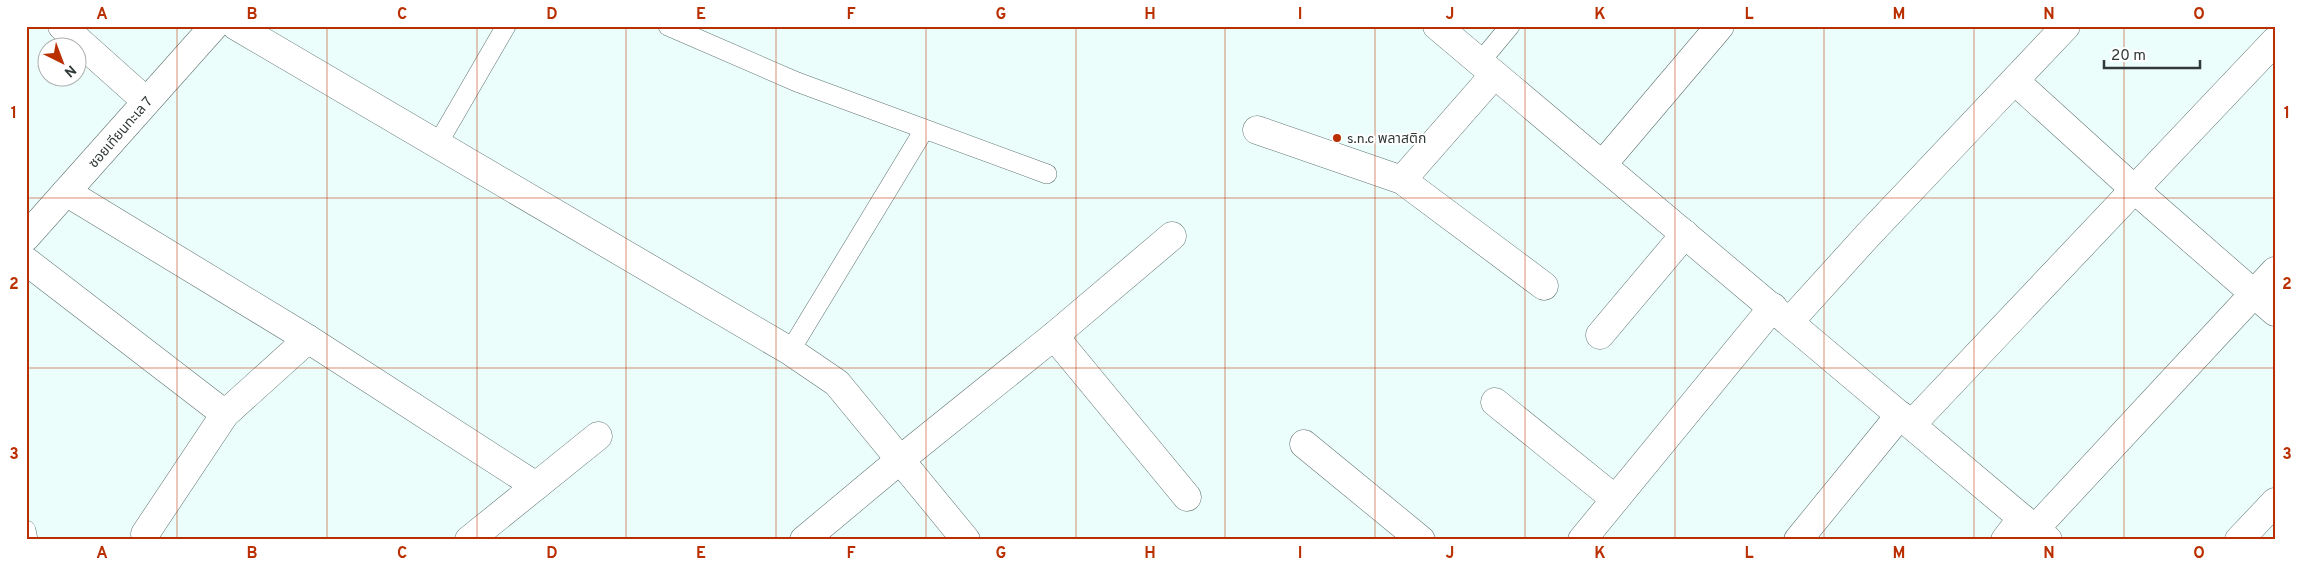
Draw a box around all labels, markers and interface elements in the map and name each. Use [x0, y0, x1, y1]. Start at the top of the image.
text: A [96, 5, 108, 25]
text: B [246, 5, 258, 25]
text: C [397, 5, 407, 25]
text: D [546, 5, 558, 25]
text: E [696, 5, 706, 25]
text: F [846, 5, 856, 25]
text: G [996, 5, 1006, 25]
text: H [1144, 5, 1156, 25]
text: I [1298, 5, 1302, 25]
text: J [1446, 5, 1454, 25]
text: K [1594, 5, 1606, 25]
text: L [1744, 5, 1754, 25]
text: M [1893, 5, 1905, 25]
text: N [2043, 5, 2055, 25]
text: O [2193, 5, 2205, 25]
north arrow [38, 38, 88, 88]
scale bar [2104, 38, 2200, 70]
text: 20 m [2111, 47, 2146, 66]
text: N [60, 61, 79, 80]
street label: ซอยเทียนทะเล 7 [86, 94, 157, 172]
text: 1 [11, 104, 17, 124]
text: 1 [2284, 104, 2290, 124]
place label: s.n.c พลาสติก [1347, 131, 1426, 148]
marker: s.n.c พลาสติก [1331, 132, 1343, 144]
text: 2 [9, 275, 19, 295]
text: 2 [2282, 275, 2292, 295]
text: 3 [9, 445, 19, 465]
text: 3 [2282, 445, 2292, 465]
text: A [96, 544, 108, 564]
text: B [246, 544, 258, 564]
text: C [397, 544, 407, 564]
text: D [546, 544, 558, 564]
text: E [696, 544, 706, 564]
text: F [846, 544, 856, 564]
text: G [996, 544, 1006, 564]
text: H [1144, 544, 1156, 564]
text: I [1298, 544, 1302, 564]
text: J [1446, 544, 1454, 564]
text: K [1594, 544, 1606, 564]
text: L [1744, 544, 1754, 564]
text: M [1893, 544, 1905, 564]
text: N [2043, 544, 2055, 564]
text: O [2193, 544, 2205, 564]

